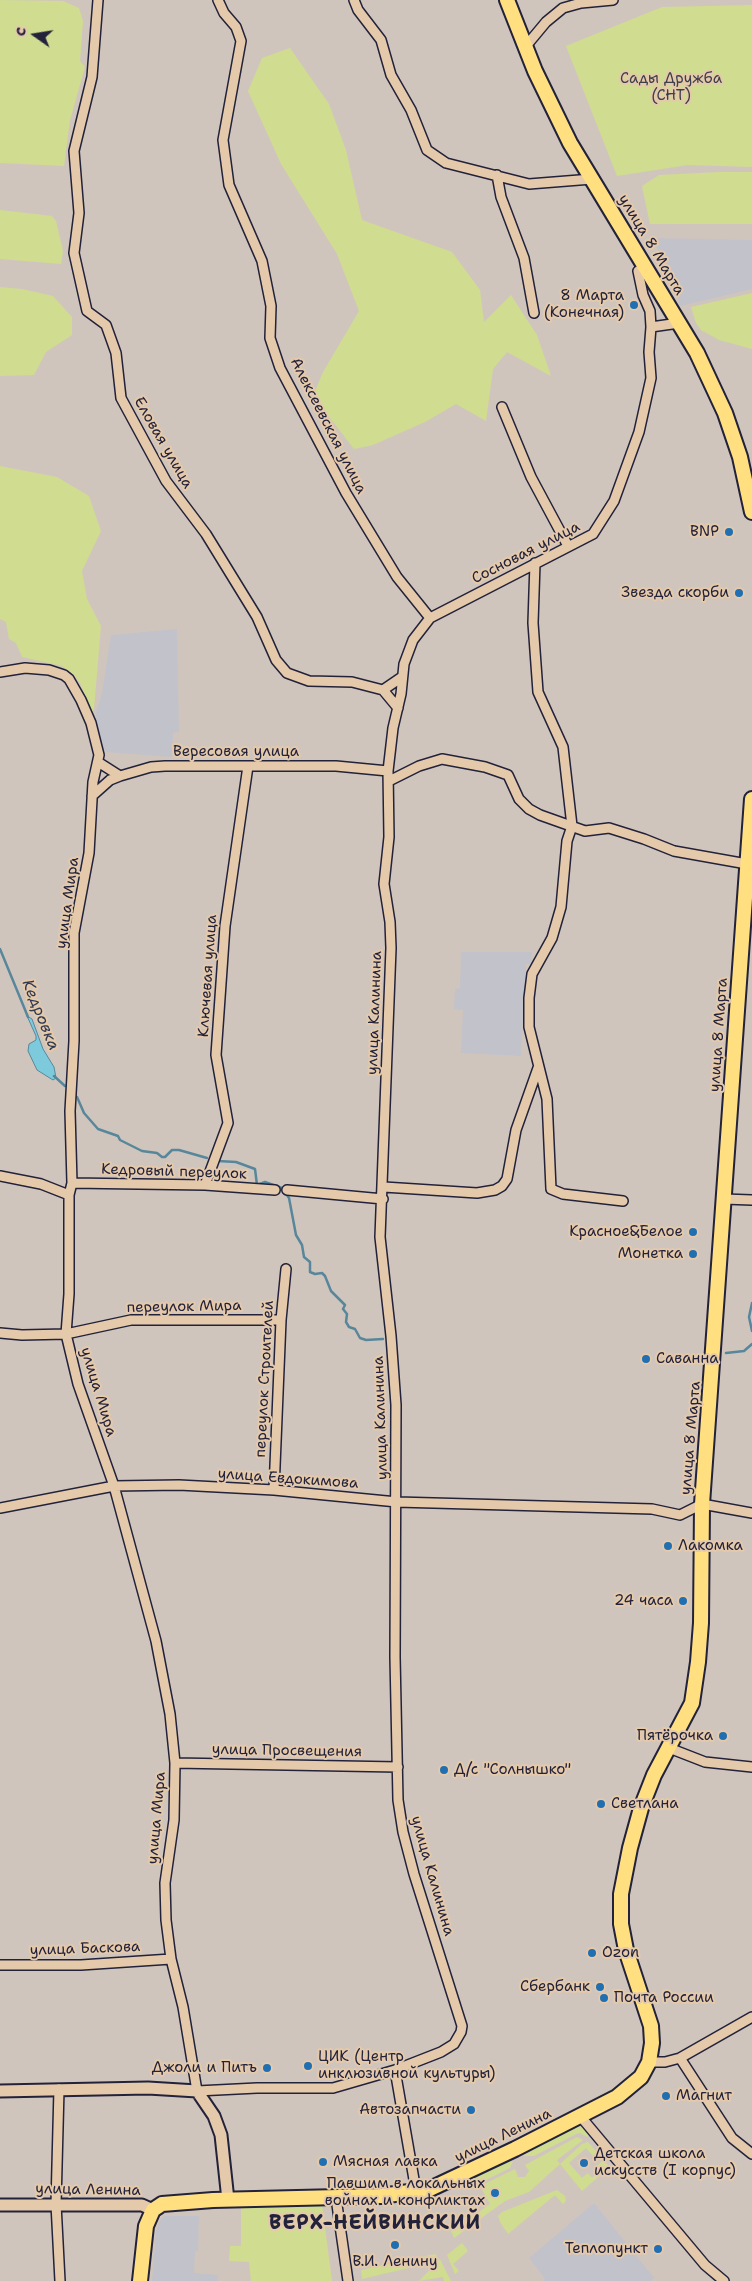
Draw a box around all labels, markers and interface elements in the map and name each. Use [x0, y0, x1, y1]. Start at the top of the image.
north arrow [10, 10, 60, 60]
text: С [11, 25, 30, 38]
park label: Сады Дружба (СНТ) [620, 70, 722, 105]
street label: улица 8 Марта [614, 191, 688, 299]
place label: 8 Марта (Конечная) [544, 287, 624, 322]
marker: 8 Марта (Конечная) [628, 299, 640, 311]
street label: Алексеевская улица [286, 355, 370, 497]
street label: Еловая улица [130, 394, 196, 492]
street label: Сосновая улица [469, 518, 583, 588]
place label: BNP [690, 523, 719, 541]
marker: BNP [723, 526, 735, 538]
place label: Звезда скорби [621, 584, 729, 602]
marker: Звезда скорби [733, 587, 745, 599]
street label: Вересовая улица [173, 743, 299, 761]
street label: улица Мира [53, 856, 83, 950]
street label: Ключевая улица [195, 914, 221, 1038]
street label: улица Калинина [364, 951, 386, 1075]
water label: Кедровка [17, 977, 63, 1053]
street label: улица 8 Марта [706, 977, 732, 1093]
street label: Кедровый переулок [101, 1160, 247, 1184]
place label: Красное&Белое [569, 1223, 683, 1241]
marker: Красное&Белое [687, 1226, 699, 1238]
place label: Монетка [618, 1245, 683, 1263]
marker: Монетка [687, 1248, 699, 1260]
street label: переулок Мира [126, 1297, 242, 1317]
street label: переулок Строителей [252, 1300, 278, 1458]
street label: улица Мира [76, 1345, 120, 1439]
place label: Саванна [656, 1350, 719, 1368]
marker: Саванна [640, 1353, 652, 1365]
street label: улица Калинина [370, 1356, 392, 1480]
street label: улица 8 Марта [677, 1380, 705, 1496]
street label: улица Евдокимова [217, 1465, 359, 1493]
place label: Лакомка [678, 1537, 743, 1555]
marker: Лакомка [662, 1540, 674, 1552]
place label: 24 часа [614, 1592, 673, 1610]
marker: 24 часа [677, 1595, 689, 1607]
place label: Пятёрочка [637, 1727, 713, 1745]
marker: Пятёрочка [717, 1730, 729, 1742]
street label: улица Просвещения [212, 1741, 362, 1761]
place label: Д/с "Солнышко" [454, 1761, 571, 1779]
marker: Д/с "Солнышко" [438, 1764, 450, 1776]
street label: улица Мира [144, 1771, 170, 1865]
place label: Светлана [611, 1795, 679, 1813]
marker: Светлана [595, 1798, 607, 1810]
street label: улица Калинина [406, 1814, 458, 1938]
street label: улица Баскова [29, 1938, 141, 1960]
place label: Ozon [602, 1944, 639, 1962]
marker: Ozon [586, 1947, 598, 1959]
place label: Сбербанк [520, 1978, 590, 1996]
marker: Сбербанк [594, 1981, 606, 1993]
place label: Почта России [614, 1989, 714, 2007]
marker: Почта России [598, 1992, 610, 2004]
place label: ЦИК (Центр инклюзивной культуры) [318, 2048, 495, 2083]
place label: Джоли и Питъ [152, 2059, 257, 2077]
marker: ЦИК (Центр инклюзивной культуры) [302, 2060, 314, 2072]
marker: Джоли и Питъ [261, 2062, 273, 2074]
place label: Магнит [676, 2087, 732, 2105]
marker: Магнит [660, 2090, 672, 2102]
place label: Автозапчасти [359, 2101, 461, 2119]
marker: Автозапчасти [465, 2104, 477, 2116]
street label: улица Ленина [452, 2105, 554, 2167]
place label: Детская школа искусств (I корпус) [594, 2145, 736, 2180]
place label: Мясная лавка [333, 2153, 438, 2171]
marker: Мясная лавка [317, 2156, 329, 2168]
marker: Детская школа искусств (I корпус) [578, 2157, 590, 2169]
place label: Павшим в локальных войнах и конфликтах [325, 2175, 485, 2210]
street label: улица Ленина [35, 2180, 141, 2200]
marker: Павшим в локальных войнах и конфликтах [489, 2187, 501, 2199]
district label: ВЕРХ-НЕЙВИНСКИЙ [267, 2212, 483, 2236]
marker: В.И. Ленину [389, 2239, 401, 2251]
place label: Теплопункт [565, 2240, 648, 2258]
marker: Теплопункт [652, 2243, 664, 2255]
place label: В.И. Ленину [352, 2253, 438, 2271]

